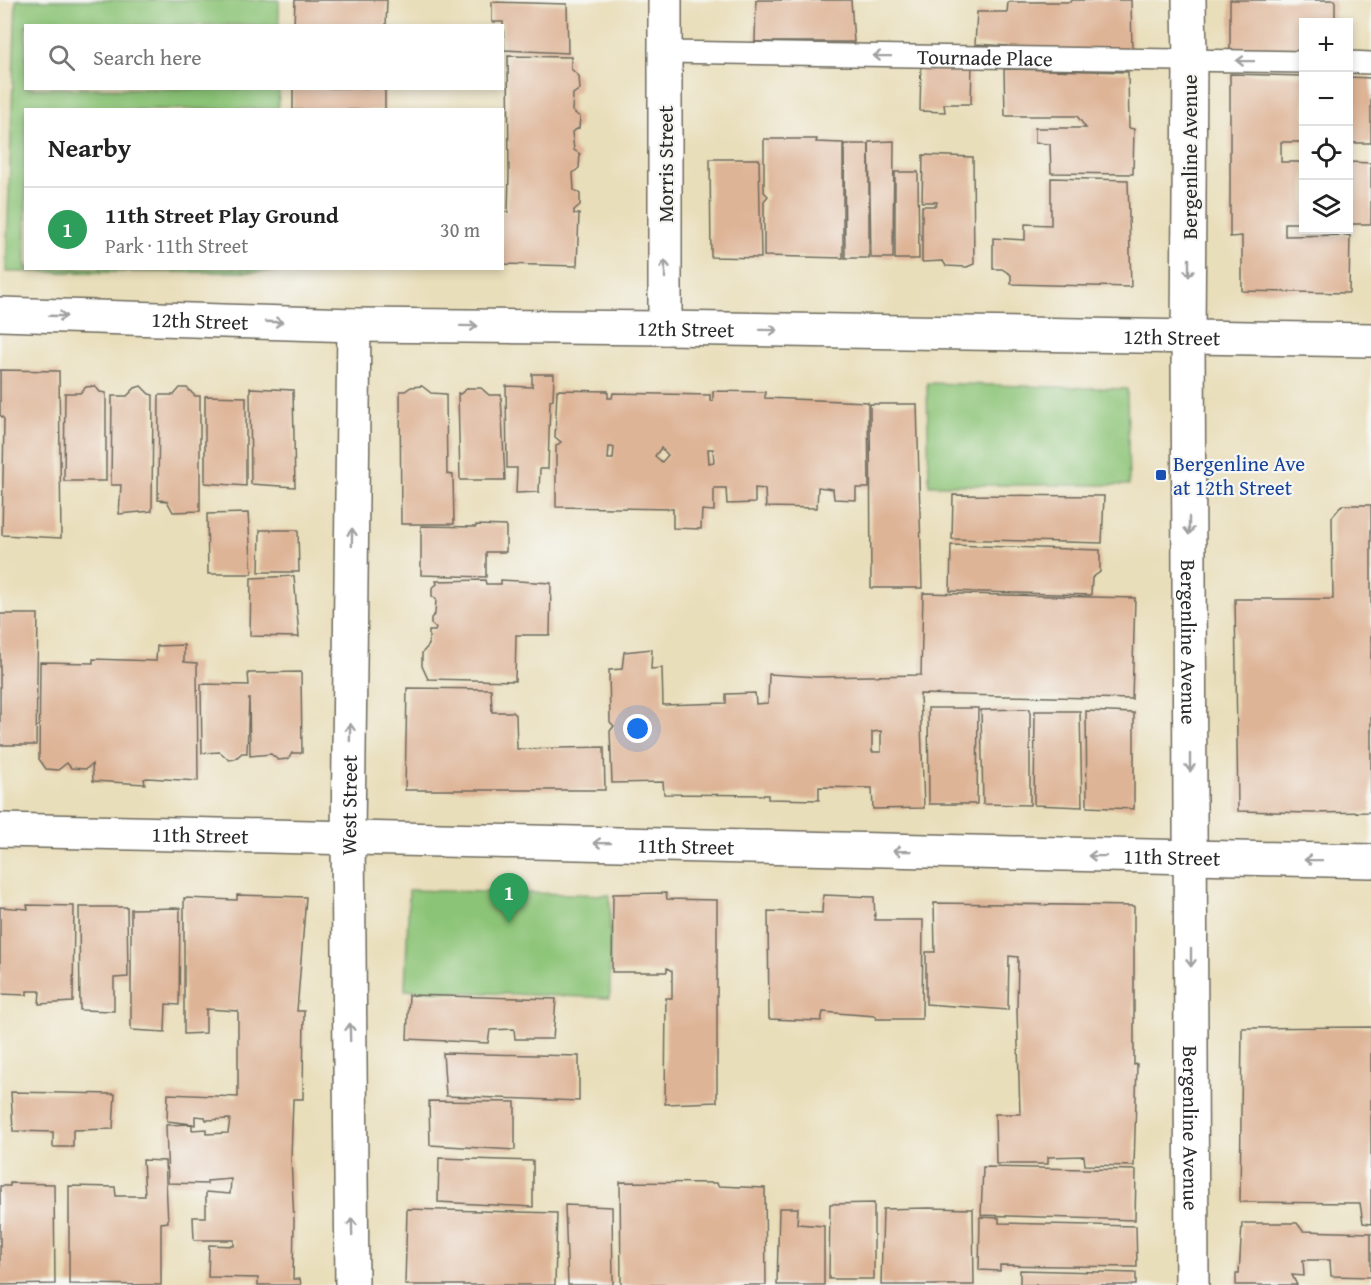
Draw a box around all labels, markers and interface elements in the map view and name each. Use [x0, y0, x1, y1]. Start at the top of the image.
map controls [1299, 18, 1353, 234]
button: + [1299, 18, 1353, 72]
search box [24, 24, 504, 90]
street label: Tournade Place [917, 40, 1053, 74]
icon: search [45, 41, 78, 74]
text: Search here [93, 41, 202, 73]
one-way arrow [873, 50, 893, 61]
one-way arrow [1236, 55, 1256, 67]
button: − [1299, 72, 1353, 126]
street label: Bergenline Avenue [1174, 74, 1205, 240]
street label: Morris Street [650, 105, 681, 223]
button: locate [1299, 126, 1353, 180]
text: Nearby [48, 128, 131, 167]
button: layers [1299, 180, 1353, 234]
text: 11th Street Play Ground [105, 199, 339, 231]
text: 1 [62, 215, 73, 244]
text: 30 m [440, 215, 480, 244]
text: Park · 11th Street [105, 231, 248, 260]
one-way arrow [1183, 258, 1194, 278]
one-way arrow [659, 260, 670, 280]
street label: 12th Street [151, 303, 250, 337]
one-way arrow [48, 310, 68, 321]
street label: 12th Street [637, 312, 735, 345]
one-way arrow [264, 317, 284, 328]
one-way arrow [459, 320, 479, 332]
street label: 12th Street [1123, 320, 1221, 353]
one-way arrow [759, 324, 779, 336]
place label: Bergenline Ave at 12th Street [1173, 448, 1305, 503]
marker: Bergenline Ave at 12th Street [1154, 468, 1168, 482]
one-way arrow [1183, 516, 1195, 536]
one-way arrow [346, 527, 358, 547]
street label: Bergenline Avenue [1173, 559, 1205, 725]
your location [623, 714, 652, 743]
one-way arrow [344, 722, 356, 742]
one-way arrow [1184, 753, 1196, 773]
street label: West Street [332, 754, 364, 855]
street label: 11th Street [151, 818, 249, 851]
street label: 11th Street [637, 829, 735, 862]
one-way arrow [592, 838, 612, 849]
street label: 11th Street [1123, 840, 1221, 873]
one-way arrow [892, 845, 912, 857]
one-way arrow [1087, 850, 1107, 862]
one-way arrow [1303, 854, 1323, 865]
pin: 1 [490, 874, 528, 923]
one-way arrow [1185, 948, 1197, 968]
one-way arrow [344, 1022, 356, 1042]
street label: Bergenline Avenue [1175, 1045, 1207, 1211]
one-way arrow [346, 1217, 358, 1237]

